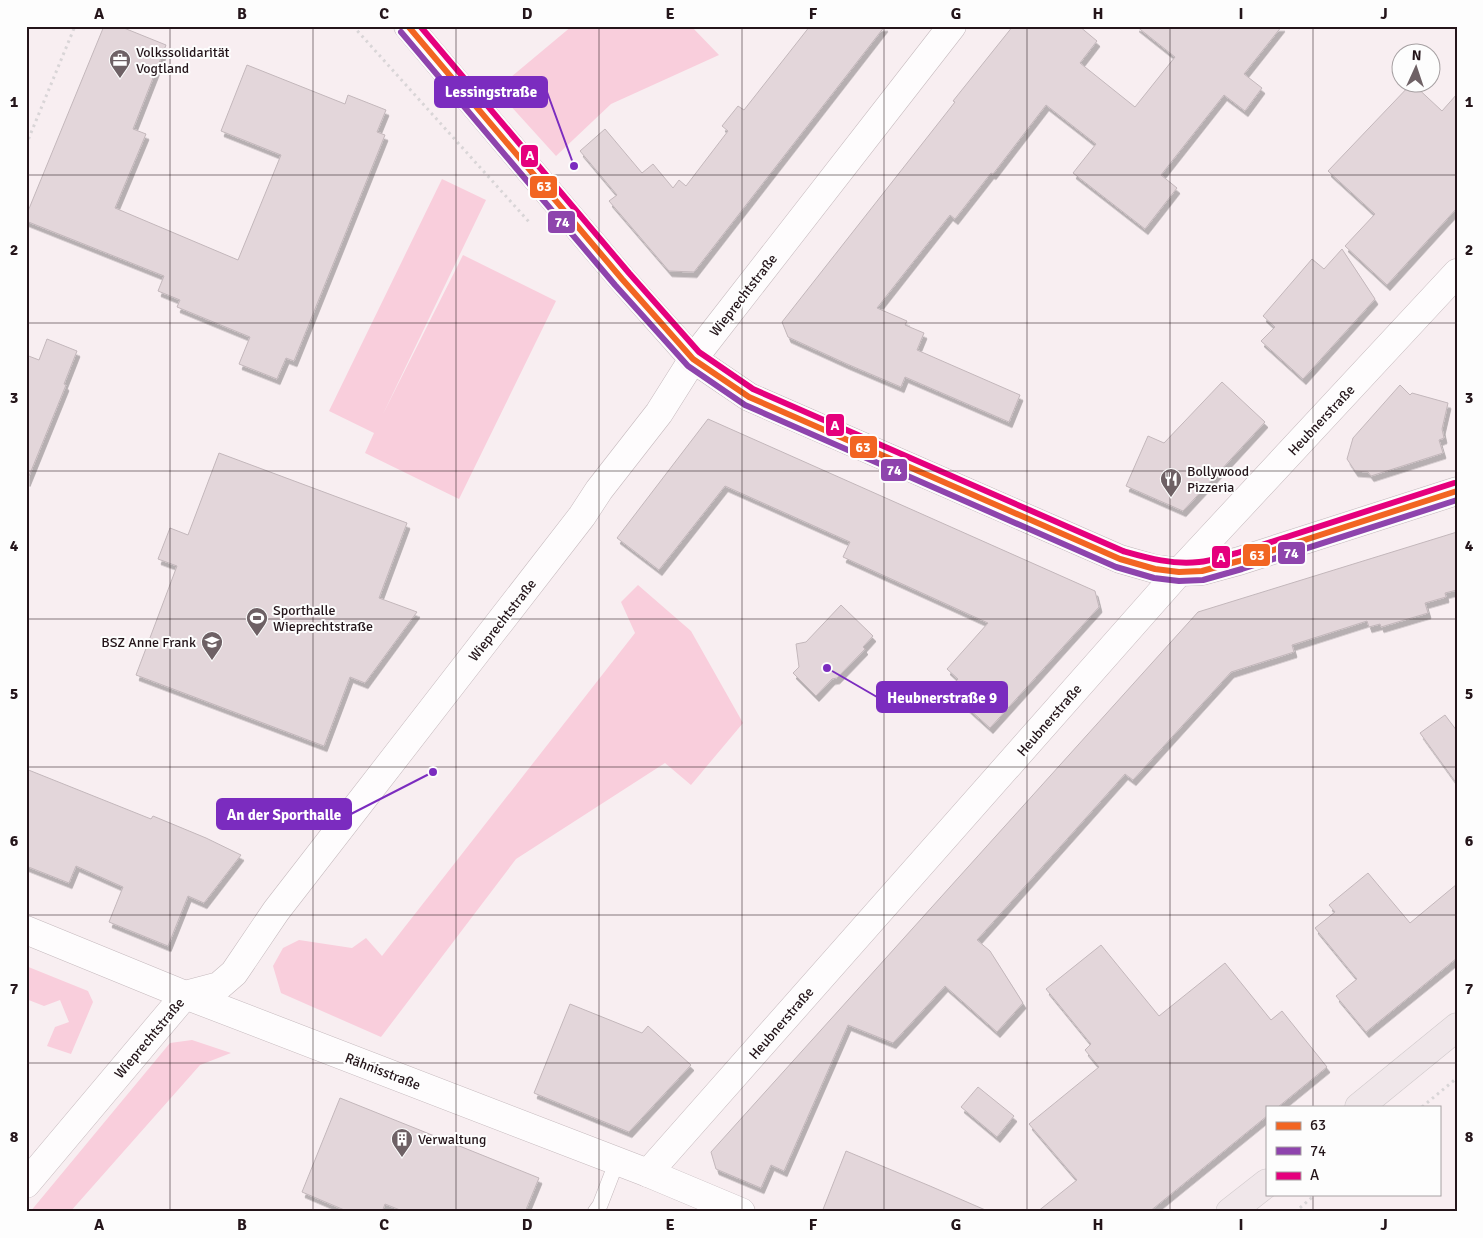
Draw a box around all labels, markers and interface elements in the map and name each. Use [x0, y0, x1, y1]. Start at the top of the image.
text: A [94, 4, 105, 24]
text: B [237, 4, 247, 24]
text: C [379, 4, 389, 24]
text: D [522, 4, 533, 24]
text: E [665, 4, 675, 24]
text: F [809, 4, 818, 24]
text: G [951, 4, 961, 24]
text: H [1093, 4, 1103, 24]
text: I [1238, 4, 1244, 24]
text: J [1380, 4, 1388, 24]
north arrow [1390, 42, 1440, 92]
place label: Volkssolidarität Vogtland [136, 44, 230, 77]
text: N [1411, 47, 1422, 64]
office icon: Volkssolidarität Vogtland [108, 48, 132, 79]
callout: Lessingstraße [435, 77, 547, 107]
text: Lessingstraße [445, 83, 537, 101]
text: 1 [10, 92, 19, 112]
text: 1 [1465, 92, 1474, 112]
line badge: A [520, 144, 539, 168]
text: A [526, 147, 535, 164]
line badge: 63 [529, 175, 558, 199]
text: 63 [536, 178, 552, 195]
line badge: 74 [547, 210, 576, 234]
text: 74 [554, 214, 570, 231]
text: 2 [10, 240, 18, 260]
text: 2 [1465, 240, 1473, 260]
street label: Wieprechtstraße [706, 251, 781, 340]
street label: Heubnerstraße [1284, 382, 1358, 459]
text: 3 [10, 388, 18, 408]
text: 3 [1465, 388, 1473, 408]
line badge: A [825, 413, 845, 437]
text: A [831, 417, 840, 434]
line badge: 63 [849, 435, 878, 459]
text: 63 [855, 439, 871, 456]
line badge: 74 [880, 458, 908, 482]
text: 74 [886, 462, 902, 479]
place label: Bollywood Pizzeria [1187, 463, 1249, 496]
restaurant icon: Bollywood Pizzeria [1159, 467, 1183, 498]
text: 4 [10, 536, 19, 556]
text: 4 [1465, 536, 1474, 556]
line badge: 74 [1277, 541, 1306, 565]
line badge: 63 [1242, 543, 1271, 567]
line badge: A [1211, 545, 1231, 569]
text: 74 [1283, 545, 1299, 562]
text: 63 [1249, 547, 1265, 564]
text: A [1217, 549, 1226, 566]
street label: Wieprechtstraße [465, 576, 540, 665]
place label: Sporthalle Wieprechtstraße [273, 602, 373, 635]
sports icon: Sporthalle Wieprechtstraße [245, 606, 269, 637]
school or university icon: BSZ Anne Frank [200, 630, 224, 661]
place label: BSZ Anne Frank [101, 634, 196, 651]
street label: Heubnerstraße [1013, 681, 1085, 760]
callout: Heubnerstraße 9 [877, 682, 1007, 712]
text: 5 [10, 684, 18, 704]
text: 5 [1465, 684, 1473, 704]
text: Heubnerstraße 9 [887, 689, 997, 707]
callout: An der Sporthalle [217, 799, 351, 829]
text: An der Sporthalle [227, 806, 341, 824]
text: 6 [10, 831, 19, 851]
text: 6 [1465, 831, 1474, 851]
text: 7 [10, 979, 19, 999]
text: 7 [1465, 979, 1474, 999]
street label: Heubnerstraße [745, 984, 817, 1063]
street label: Wieprechtstraße [111, 995, 188, 1082]
street label: Rähnisstraße [343, 1049, 423, 1094]
legend [1266, 1106, 1440, 1196]
text: 63 [1310, 1116, 1326, 1134]
text: 8 [10, 1127, 19, 1147]
building icon: Verwaltung [390, 1127, 414, 1158]
text: 8 [1465, 1127, 1474, 1147]
place label: Verwaltung [418, 1131, 486, 1148]
text: 74 [1310, 1142, 1326, 1160]
text: A [1310, 1166, 1319, 1184]
text: A [94, 1215, 105, 1235]
text: B [237, 1215, 247, 1235]
text: C [379, 1215, 389, 1235]
text: D [522, 1215, 533, 1235]
text: E [665, 1215, 675, 1235]
text: F [809, 1215, 818, 1235]
text: G [951, 1215, 961, 1235]
text: H [1093, 1215, 1103, 1235]
text: I [1238, 1215, 1244, 1235]
text: J [1380, 1215, 1388, 1235]

